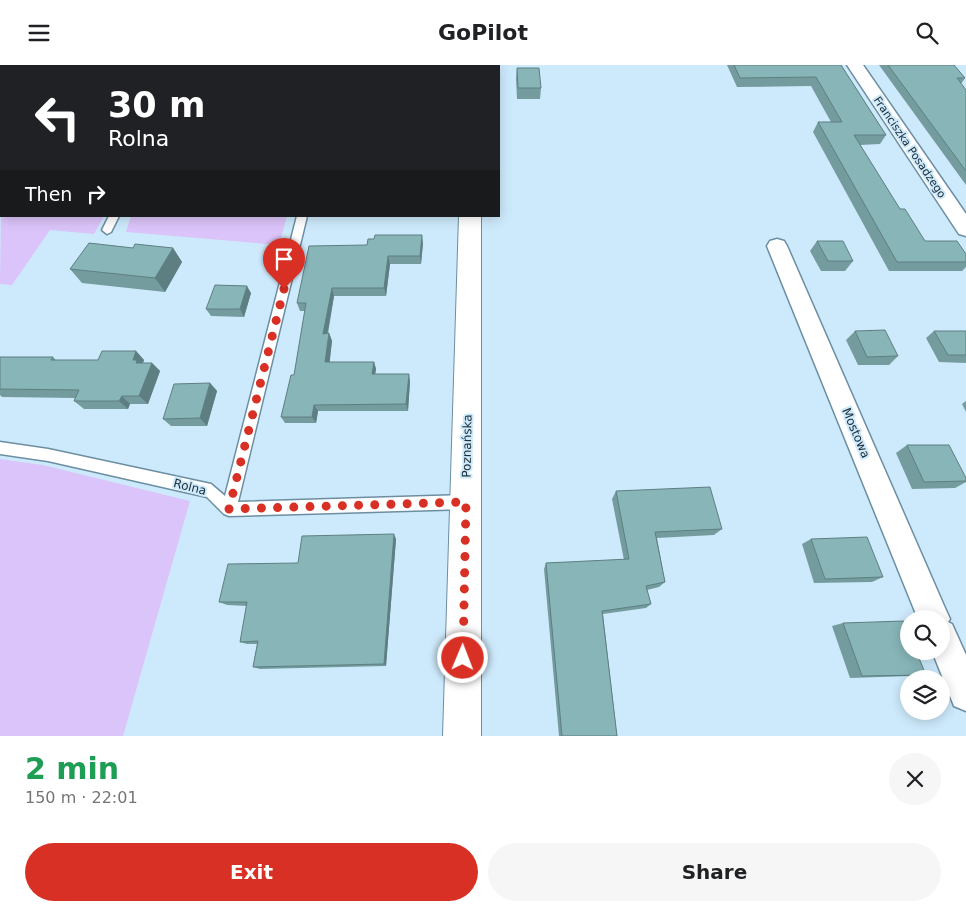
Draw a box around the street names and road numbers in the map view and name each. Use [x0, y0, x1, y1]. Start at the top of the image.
street label: Franciszka Posadzego [871, 94, 949, 201]
street label: Mostowa [839, 406, 873, 460]
street label: Poznańska [459, 414, 475, 478]
street label: Rolna [172, 476, 208, 498]

